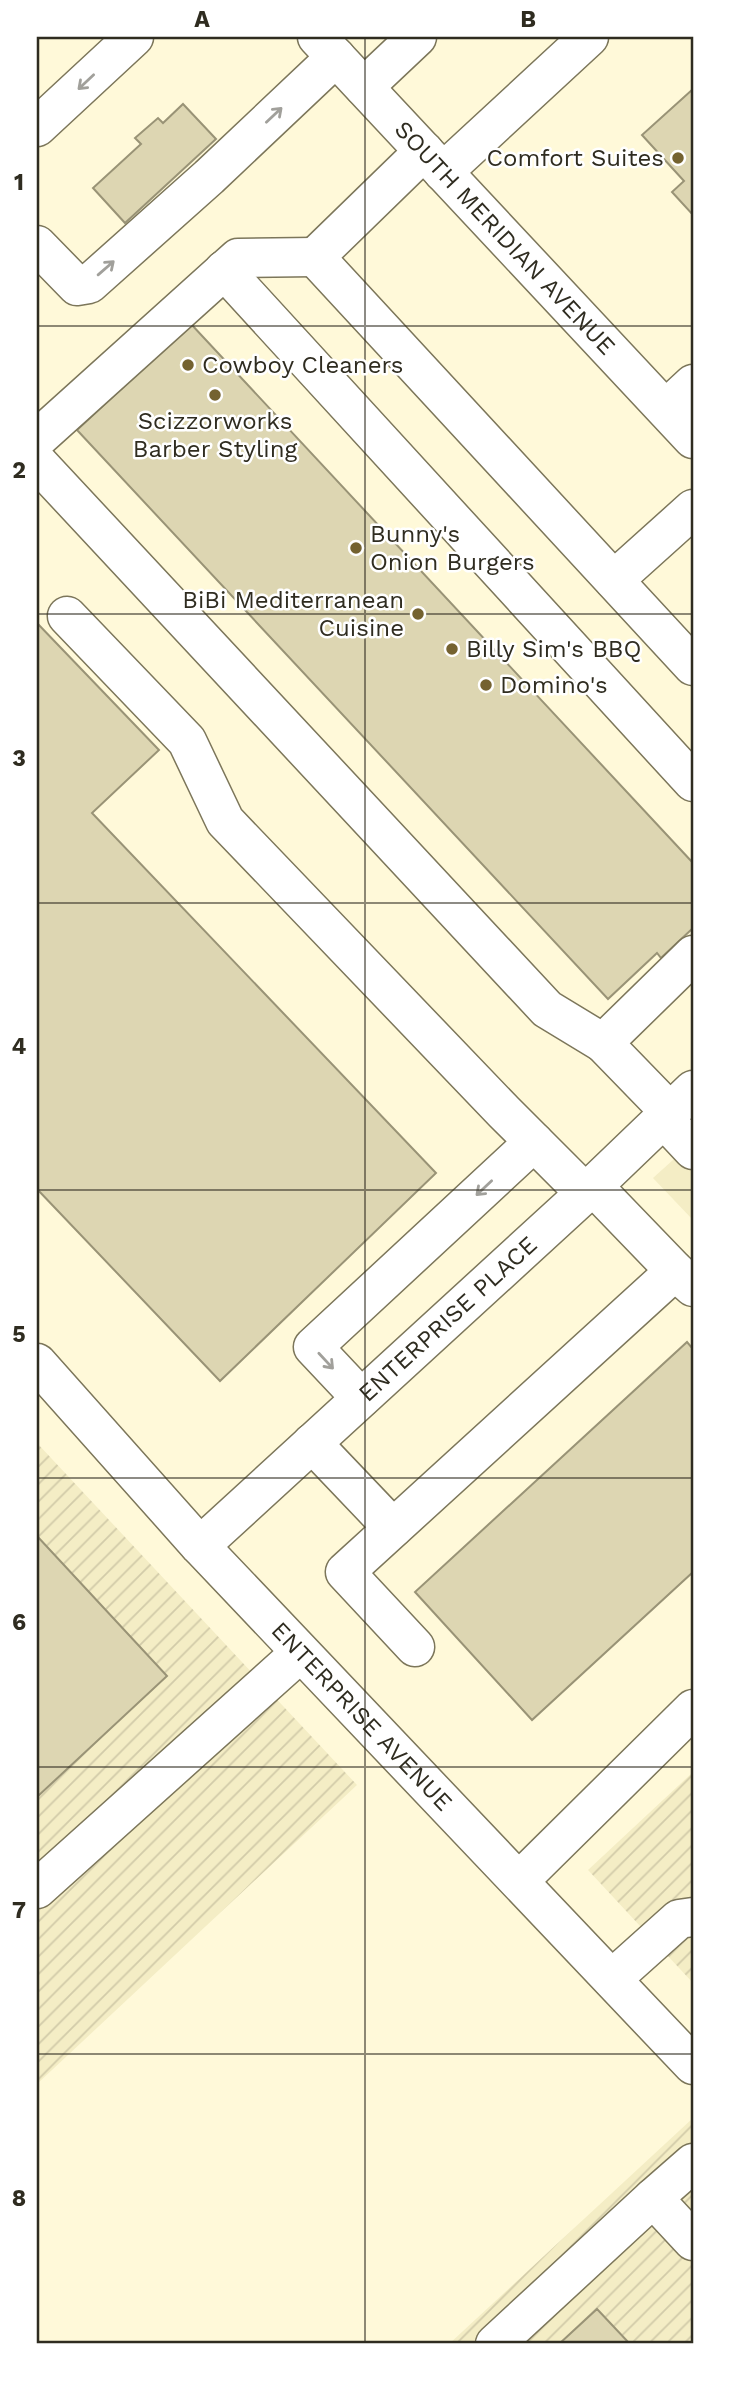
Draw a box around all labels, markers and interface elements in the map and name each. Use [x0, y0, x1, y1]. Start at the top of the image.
text: A [194, 6, 210, 33]
text: B [520, 6, 536, 33]
one-way arrow [77, 74, 95, 90]
one-way arrow [265, 106, 282, 123]
street label: SOUTH MERIDIAN AVENUE [389, 115, 621, 361]
place label: Comfort Suites [487, 144, 664, 172]
marker: Comfort Suites [670, 150, 686, 166]
text: 1 [14, 169, 24, 196]
one-way arrow [97, 260, 115, 276]
place label: Cowboy Cleaners [202, 351, 403, 379]
marker: Cowboy Cleaners [180, 357, 196, 373]
marker: Scizzorworks Barber Styling [207, 387, 223, 403]
place label: Scizzorworks Barber Styling [133, 407, 298, 463]
text: 2 [12, 457, 26, 484]
place label: Bunny's Onion Burgers [370, 520, 535, 576]
marker: Bunny's Onion Burgers [348, 540, 364, 556]
place label: BiBi Mediterranean Cuisine [182, 586, 404, 642]
marker: BiBi Mediterranean Cuisine [410, 606, 426, 622]
place label: Billy Sim's BBQ [466, 635, 642, 663]
marker: Billy Sim's BBQ [444, 641, 460, 657]
place label: Domino's [500, 671, 608, 699]
marker: Domino's [478, 677, 494, 693]
text: 3 [12, 745, 26, 772]
text: 4 [12, 1033, 27, 1060]
one-way arrow [476, 1180, 493, 1197]
street label: ENTERPRISE PLACE [353, 1231, 543, 1408]
text: 5 [12, 1321, 26, 1348]
one-way arrow [318, 1352, 335, 1369]
text: 6 [12, 1609, 26, 1636]
street label: ENTERPRISE AVENUE [266, 1616, 458, 1816]
text: 7 [12, 1897, 26, 1924]
text: 8 [12, 2185, 26, 2212]

